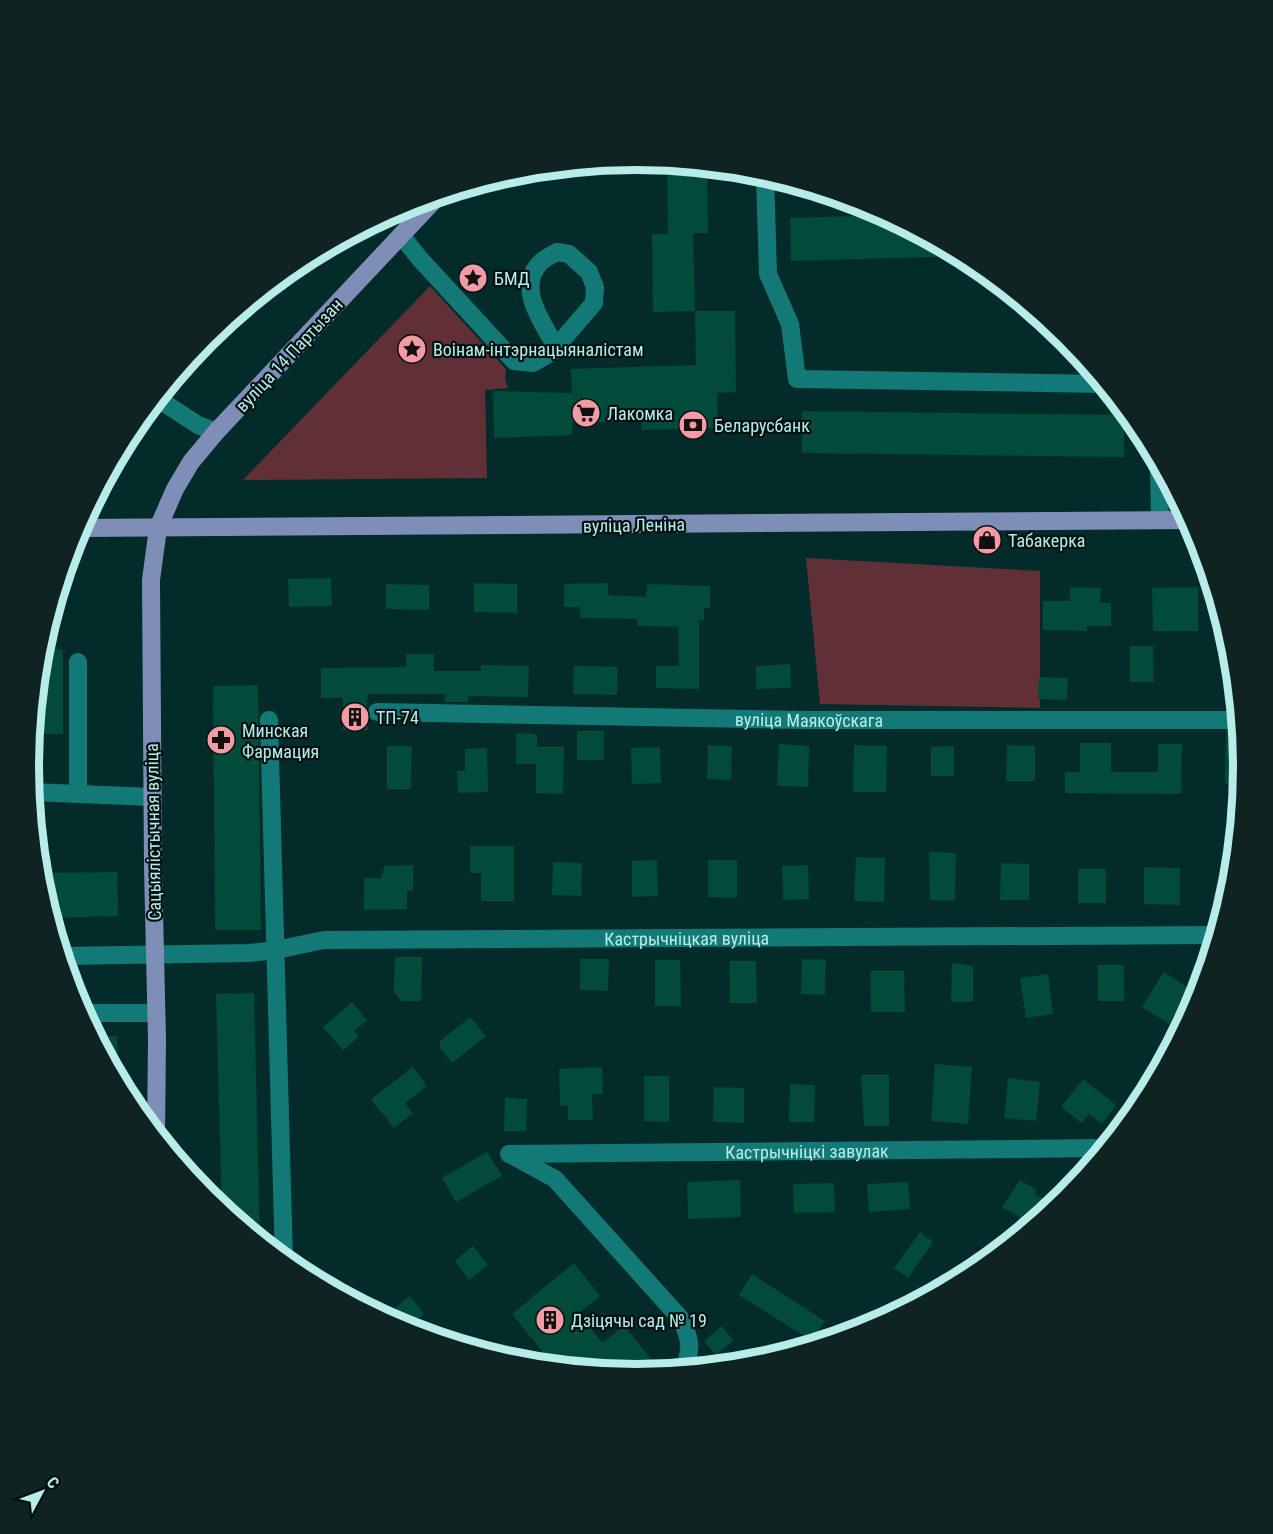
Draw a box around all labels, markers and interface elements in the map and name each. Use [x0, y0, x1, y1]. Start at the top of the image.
place icon: БМД [457, 262, 489, 294]
place label: БМД [494, 268, 530, 289]
street label: вуліца 14 Партызан [231, 294, 347, 416]
place icon: Воінам-інтэрнацыяналістам [396, 333, 428, 365]
place label: Воінам-інтэрнацыяналістам [433, 339, 644, 360]
supermarket icon: Лакомка [570, 397, 602, 429]
place label: Лакомка [607, 403, 673, 424]
bank icon: Беларусбанк [677, 409, 709, 441]
place label: Беларусбанк [714, 415, 810, 436]
street label: вуліца Леніна [583, 514, 685, 536]
shop icon: Табакерка [971, 524, 1003, 556]
place label: Табакерка [1008, 530, 1085, 551]
building icon: ТП-74 [339, 701, 371, 733]
place label: ТП-74 [376, 707, 419, 728]
street label: вуліца Маякоўскага [735, 708, 883, 731]
place label: Минская Фармация [242, 720, 319, 762]
pharmacy icon: Минская Фармация [205, 724, 237, 756]
street label: Сацыялістычная вуліца [141, 743, 165, 921]
street label: Кастрычніцкая вуліца [604, 927, 769, 949]
street label: Кастрычніцкі завулак [725, 1140, 889, 1162]
building icon: Дзіцячы сад № 19 [534, 1304, 566, 1336]
place label: Дзіцячы сад № 19 [571, 1310, 707, 1331]
north arrow [12, 1462, 72, 1522]
text: С [43, 1473, 63, 1492]

